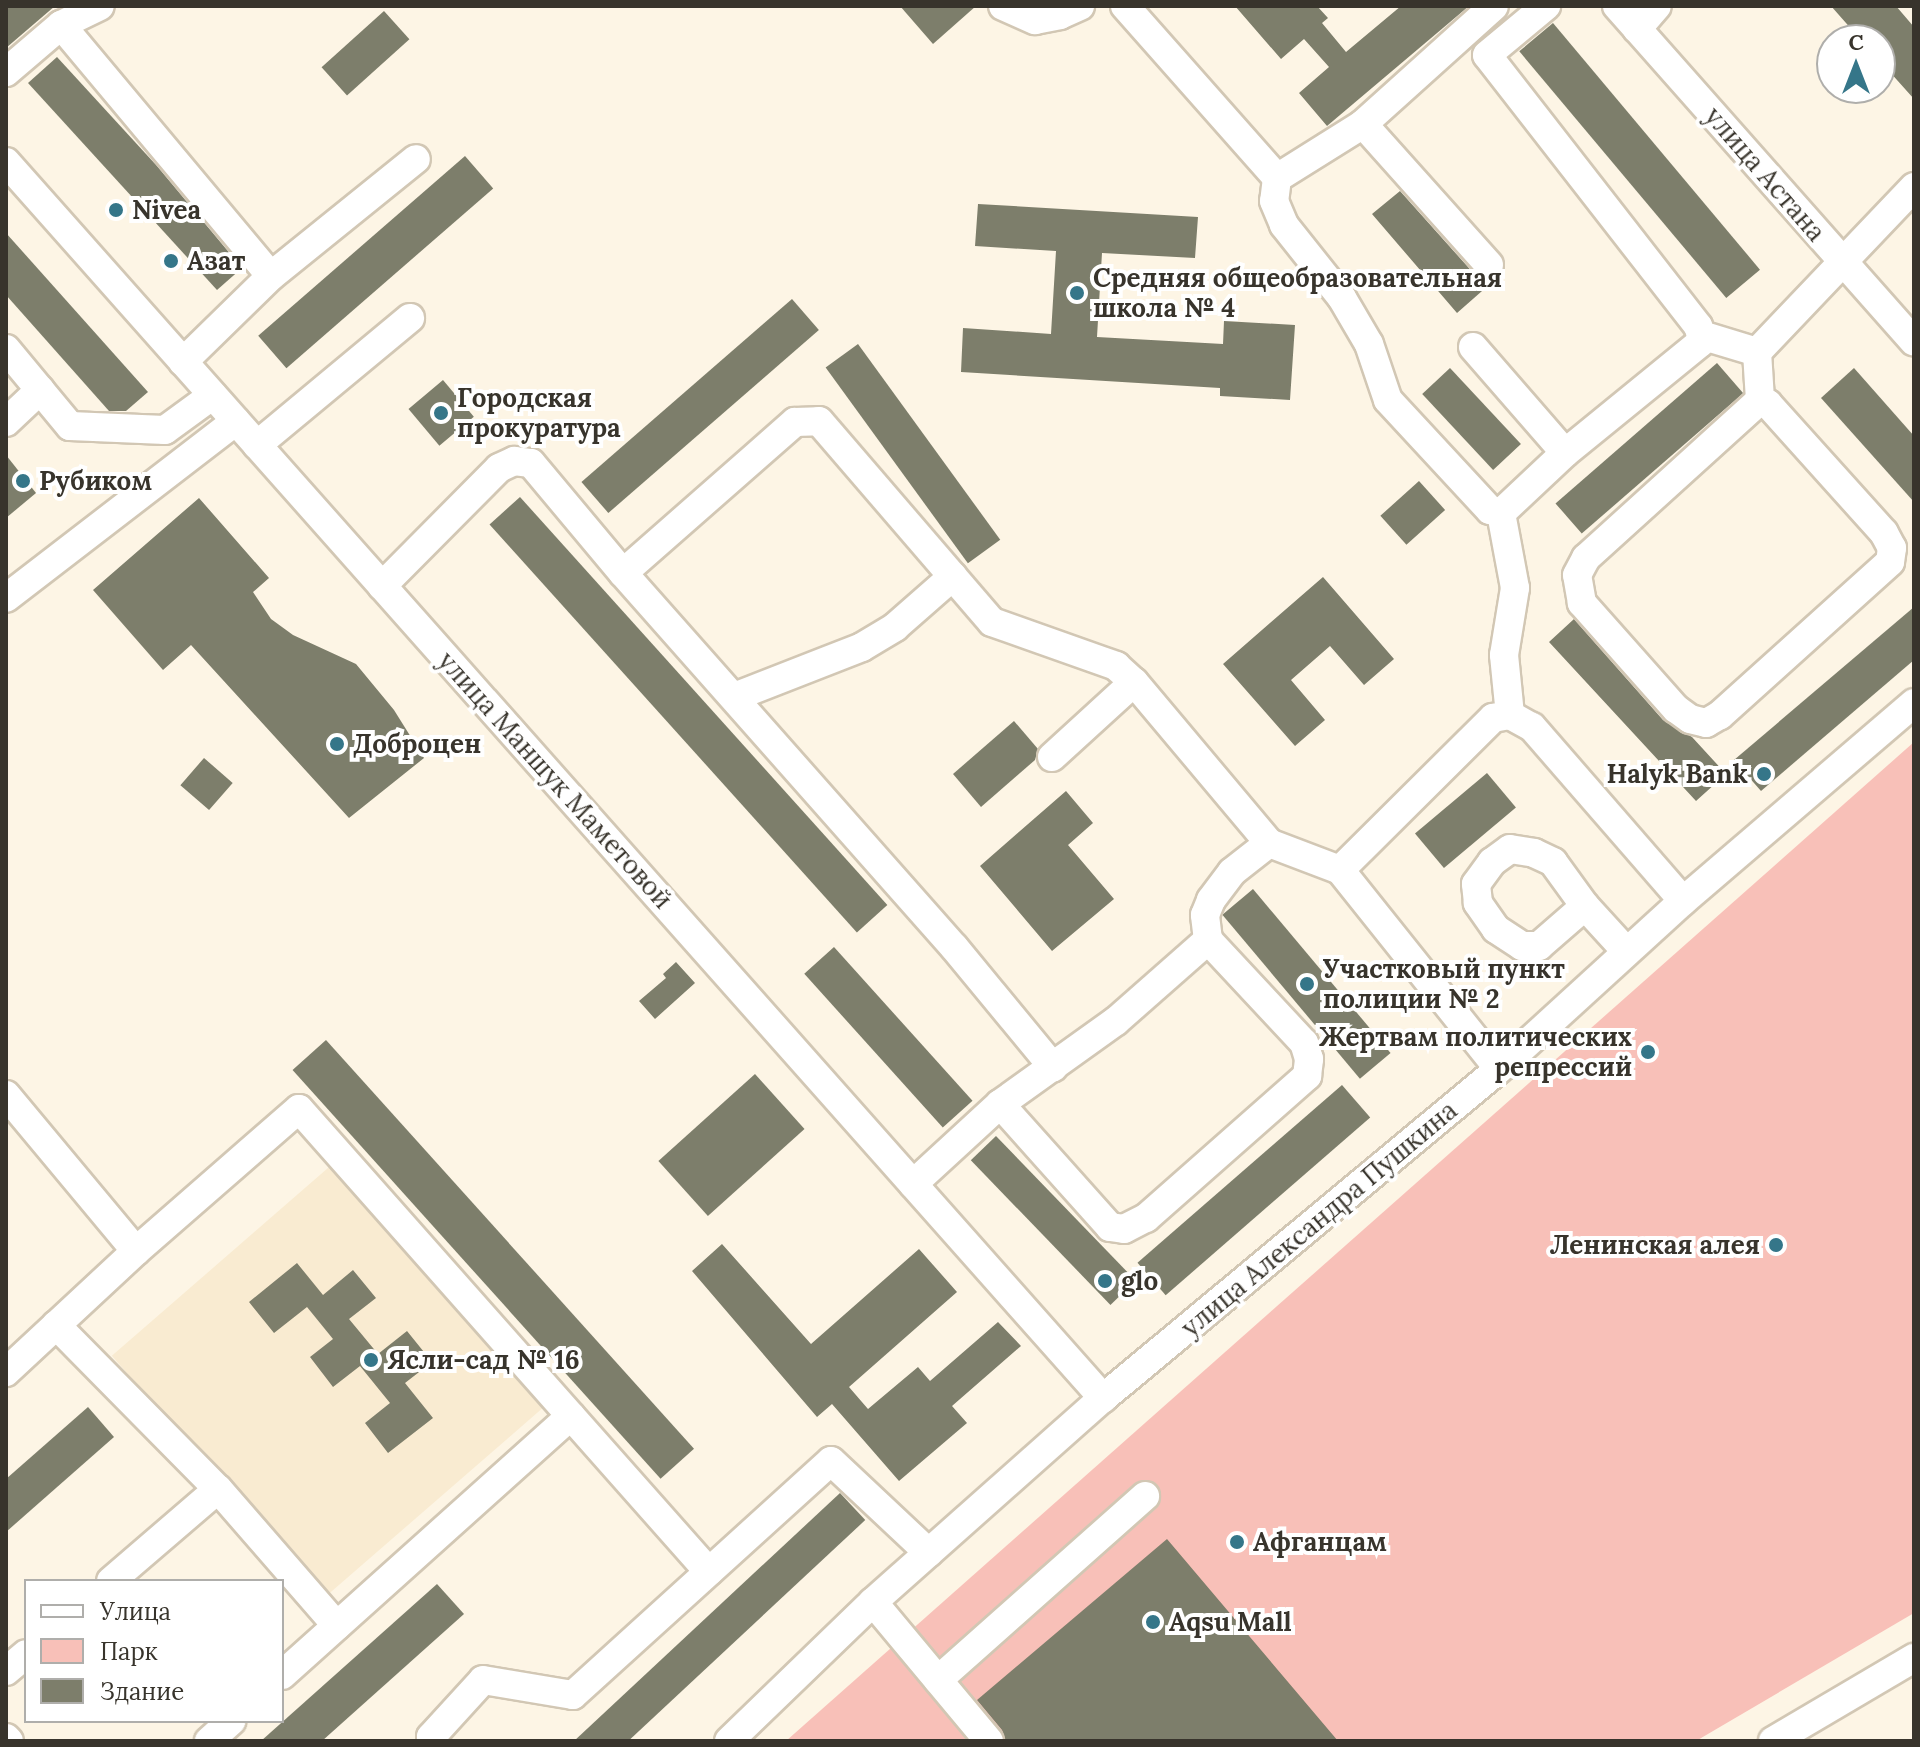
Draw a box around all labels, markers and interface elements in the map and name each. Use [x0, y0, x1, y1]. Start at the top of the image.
north arrow [1816, 24, 1896, 104]
text: С [1848, 28, 1864, 56]
street label: улица Астана [1698, 101, 1832, 247]
place label: Nivea [132, 194, 201, 226]
marker: Nivea [107, 201, 125, 219]
place label: Азат [187, 245, 245, 277]
marker: Азат [162, 252, 180, 270]
place label: Средняя общеобразовательная школа № 4 [1093, 262, 1502, 324]
marker: Средняя общеобразовательная школа № 4 [1068, 284, 1086, 302]
place label: Городская прокуратура [457, 382, 621, 444]
marker: Городская прокуратура [432, 404, 450, 422]
place label: Рубиком [39, 465, 152, 497]
marker: Рубиком [14, 472, 32, 490]
street label: улица Маншук Маметовой [431, 645, 679, 915]
place label: Доброцен [353, 728, 481, 760]
marker: Доброцен [328, 735, 346, 753]
place label: Halyk Bank [1607, 758, 1748, 790]
marker: Halyk Bank [1755, 765, 1773, 783]
place label: Участковый пункт полиции № 2 [1323, 953, 1565, 1014]
marker: Участковый пункт полиции № 2 [1298, 975, 1316, 993]
place label: Жертвам политических репрессий [1319, 1021, 1632, 1082]
marker: Жертвам политических репрессий [1639, 1043, 1657, 1061]
street label: улица Александра Пушкина [1175, 1095, 1463, 1343]
place label: Ленинская алея [1549, 1229, 1760, 1261]
marker: Ленинская алея [1767, 1236, 1785, 1254]
place label: glo [1121, 1265, 1158, 1297]
marker: glo [1096, 1272, 1114, 1290]
place label: Ясли-сад № 16 [387, 1344, 580, 1376]
marker: Ясли-сад № 16 [362, 1351, 380, 1369]
place label: Афганцам [1253, 1526, 1387, 1558]
marker: Афганцам [1228, 1533, 1246, 1551]
legend [24, 1579, 284, 1723]
text: Улица [100, 1596, 171, 1627]
place label: Аqsu Mall [1169, 1606, 1292, 1638]
marker: Аqsu Mall [1144, 1613, 1162, 1631]
text: Парк [100, 1636, 158, 1667]
text: Здание [100, 1676, 184, 1707]

